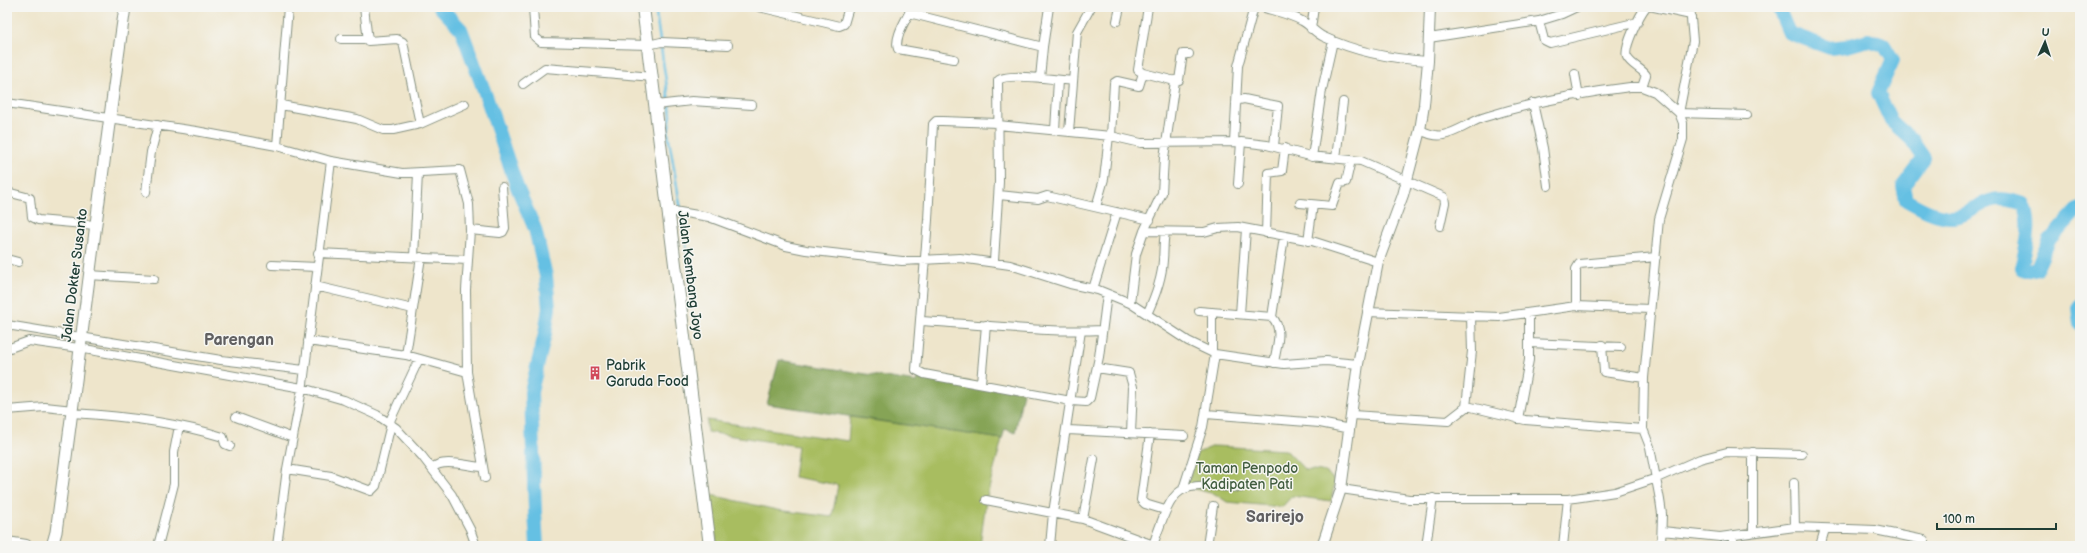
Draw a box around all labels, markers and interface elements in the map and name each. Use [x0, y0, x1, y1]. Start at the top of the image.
north arrow [2025, 22, 2065, 62]
text: U [2041, 26, 2050, 39]
street label: Jalan Dokter Susanto [58, 207, 91, 343]
street label: Jalan Kembang Joyo [674, 210, 707, 341]
district label: Parengan [204, 331, 274, 350]
place label: Pabrik Garuda Food [606, 357, 689, 390]
building icon: Pabrik Garuda Food [587, 365, 603, 381]
park label: Taman Penpodo Kadipaten Pati [1196, 460, 1298, 493]
scale bar [1937, 505, 2056, 531]
district label: Sarirejo [1246, 508, 1304, 527]
text: 100 m [1943, 512, 1975, 527]

